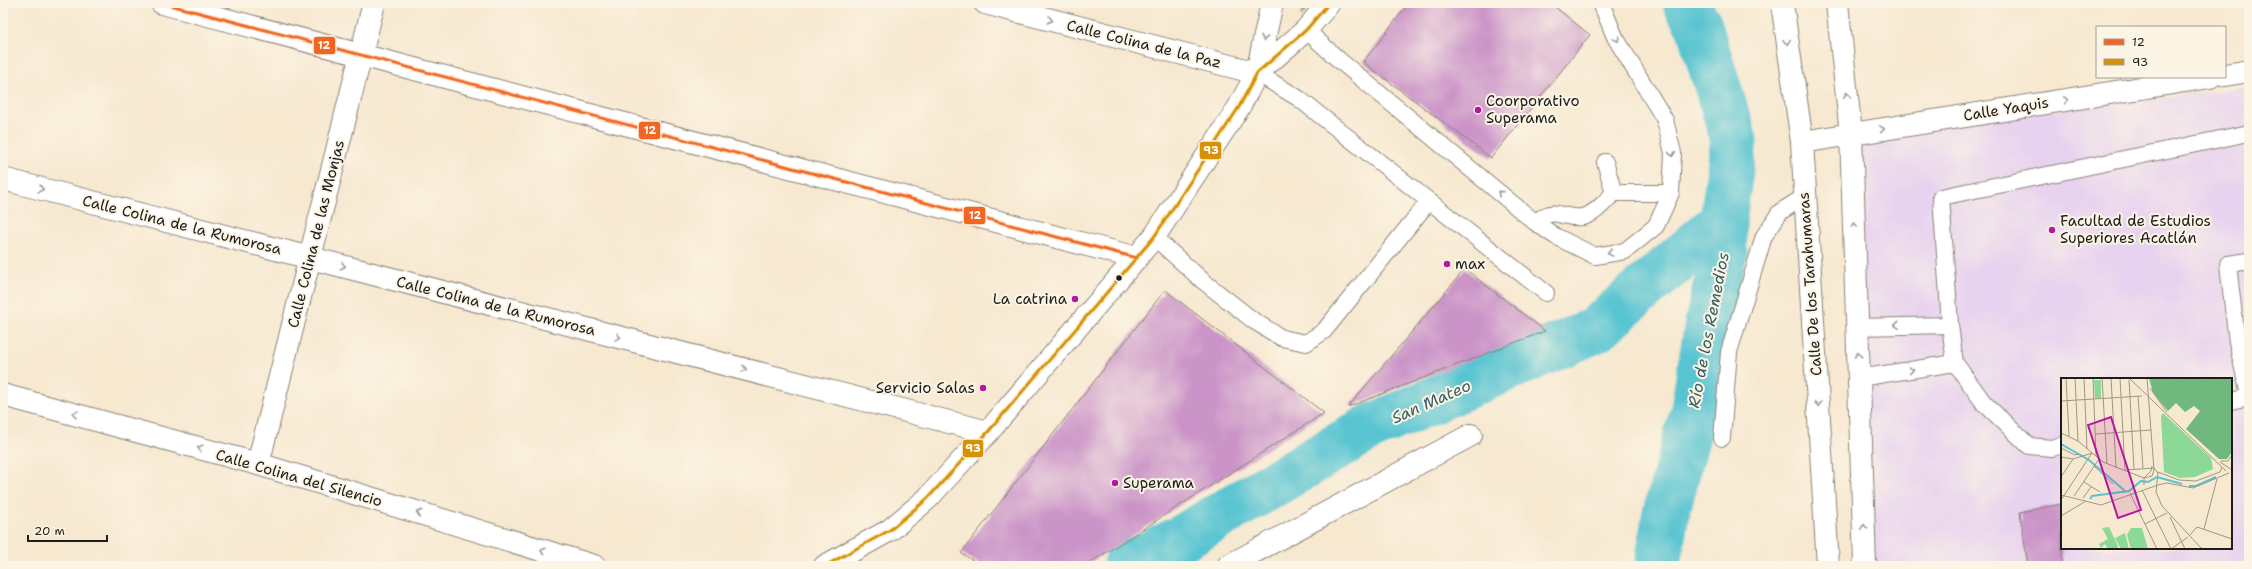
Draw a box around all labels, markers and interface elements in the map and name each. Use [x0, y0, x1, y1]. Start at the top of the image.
one-way arrow [1047, 15, 1053, 23]
street label: Calle Colina de la Paz [1065, 15, 1223, 73]
legend [2096, 26, 2226, 78]
text: 12 [2132, 34, 2145, 50]
one-way arrow [1261, 35, 1269, 41]
one-way arrow [1612, 35, 1619, 42]
line badge: 12 [313, 36, 336, 55]
text: 12 [318, 38, 330, 53]
one-way arrow [1782, 39, 1791, 45]
text: 93 [2132, 54, 2148, 70]
place label: Coorporativo Superama [1486, 91, 1580, 128]
one-way arrow [1842, 92, 1851, 99]
street label: Calle Yaquis [1962, 92, 2050, 126]
one-way arrow [2063, 96, 2069, 105]
marker: Coorporativo Superama [1473, 105, 1483, 115]
line badge: 12 [638, 121, 661, 140]
text: 12 [644, 123, 656, 138]
one-way arrow [1879, 125, 1885, 134]
street label: Calle Colina de las Monjas [283, 138, 349, 330]
line badge: 93 [1199, 141, 1222, 160]
text: 93 [1203, 143, 1219, 158]
one-way arrow [1668, 151, 1677, 158]
one-way arrow [37, 184, 44, 193]
one-way arrow [1497, 190, 1504, 197]
street label: Calle Colina de la Rumorosa [80, 191, 284, 260]
street label: Calle De los Tarahumaras [1794, 191, 1826, 377]
line badge: 12 [963, 206, 986, 225]
text: 12 [969, 208, 981, 223]
place label: Facultad de Estudios Superiores Acatlán [2060, 211, 2211, 248]
one-way arrow [1850, 222, 1858, 228]
marker: Facultad de Estudios Superiores Acatlán [2047, 225, 2057, 235]
one-way arrow [1607, 248, 1613, 257]
water label: Río de los Remedios [1683, 250, 1734, 410]
place label: max [1455, 254, 1485, 274]
marker: max [1442, 259, 1452, 269]
one-way arrow [340, 262, 346, 270]
street label: Calle Colina de la Rumorosa [394, 272, 598, 341]
unlabelled marker [1114, 273, 1124, 283]
place label: La catrina [993, 289, 1068, 309]
marker: La catrina [1070, 294, 1080, 304]
one-way arrow [1894, 321, 1900, 330]
one-way arrow [614, 332, 621, 341]
one-way arrow [1854, 352, 1862, 358]
one-way arrow [741, 365, 747, 373]
one-way arrow [1908, 366, 1914, 375]
water label: San Mateo [1388, 375, 1474, 428]
place label: Servicio Salas [876, 378, 975, 398]
inset map [2061, 378, 2232, 549]
marker: Servicio Salas [978, 383, 988, 393]
one-way arrow [1813, 401, 1822, 407]
one-way arrow [72, 410, 79, 419]
line badge: 93 [962, 439, 984, 458]
text: 93 [965, 441, 981, 456]
one-way arrow [197, 445, 204, 453]
street label: Calle Colina del Silencio [213, 445, 385, 511]
place label: Superama [1123, 473, 1195, 493]
marker: Superama [1110, 478, 1120, 488]
one-way arrow [416, 509, 423, 518]
scale bar [28, 517, 107, 543]
text: 20 m [34, 523, 65, 539]
one-way arrow [1860, 524, 1868, 530]
one-way arrow [540, 547, 547, 556]

